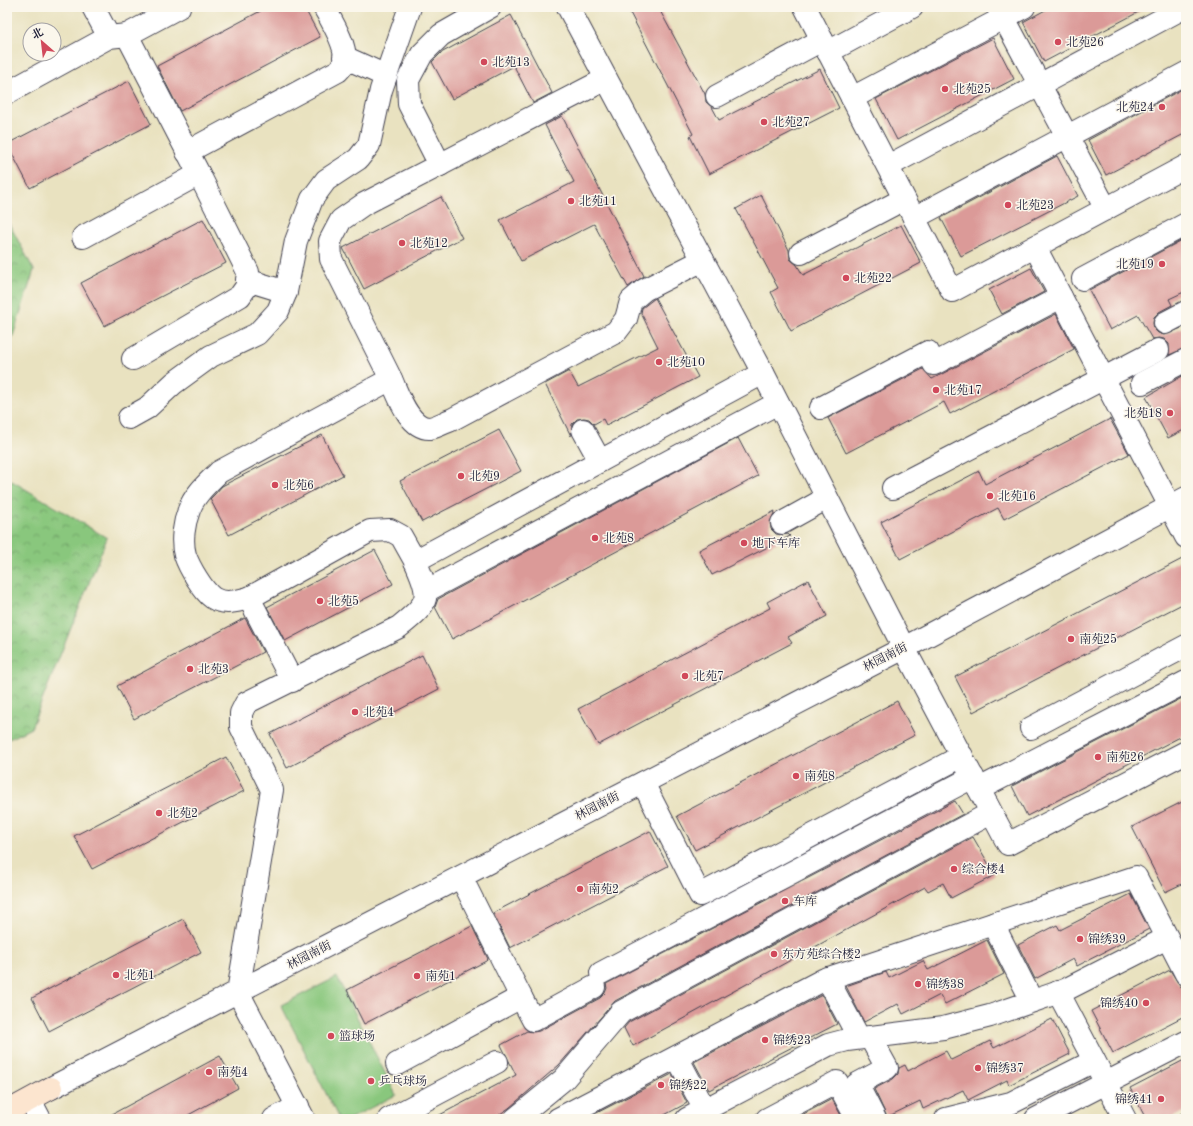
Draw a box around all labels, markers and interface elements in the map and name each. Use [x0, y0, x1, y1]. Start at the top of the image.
north arrow [22, 22, 62, 62]
text: 北 [30, 26, 45, 42]
place label: 北苑26 [1066, 35, 1104, 49]
marker: 北苑26 [1053, 37, 1063, 47]
place label: 北苑13 [492, 55, 530, 69]
marker: 北苑13 [479, 57, 489, 67]
place label: 北苑25 [953, 82, 991, 96]
marker: 北苑25 [940, 84, 950, 94]
place label: 北苑24 [1116, 100, 1154, 114]
marker: 北苑24 [1157, 102, 1167, 112]
place label: 北苑27 [772, 115, 810, 129]
marker: 北苑27 [759, 117, 769, 127]
place label: 北苑11 [579, 194, 617, 208]
marker: 北苑11 [566, 196, 576, 206]
place label: 北苑23 [1016, 198, 1054, 212]
marker: 北苑23 [1003, 200, 1013, 210]
place label: 北苑12 [410, 236, 448, 250]
marker: 北苑12 [397, 238, 407, 248]
place label: 北苑19 [1116, 257, 1154, 271]
marker: 北苑19 [1157, 259, 1167, 269]
place label: 北苑22 [854, 271, 892, 285]
marker: 北苑22 [841, 273, 851, 283]
place label: 北苑10 [667, 355, 705, 369]
marker: 北苑10 [654, 357, 664, 367]
place label: 北苑17 [944, 383, 982, 397]
marker: 北苑17 [931, 385, 941, 395]
place label: 北苑18 [1124, 406, 1162, 420]
marker: 北苑18 [1165, 408, 1175, 418]
place label: 北苑9 [469, 469, 500, 483]
marker: 北苑9 [456, 471, 466, 481]
place label: 北苑6 [283, 478, 314, 492]
marker: 北苑6 [270, 480, 280, 490]
place label: 北苑16 [998, 489, 1036, 503]
marker: 北苑16 [985, 491, 995, 501]
place label: 北苑8 [603, 531, 634, 545]
marker: 北苑8 [590, 533, 600, 543]
place label: 地下车库 [752, 536, 800, 550]
marker: 地下车库 [739, 538, 749, 548]
place label: 北苑5 [328, 594, 359, 608]
marker: 北苑5 [315, 596, 325, 606]
place label: 南苑25 [1079, 632, 1117, 646]
marker: 南苑25 [1066, 634, 1076, 644]
street label: 林园南街 [860, 639, 910, 674]
place label: 北苑3 [198, 662, 229, 676]
marker: 北苑3 [185, 664, 195, 674]
place label: 北苑7 [693, 669, 724, 683]
marker: 北苑7 [680, 671, 690, 681]
place label: 北苑4 [363, 705, 394, 719]
marker: 北苑4 [350, 707, 360, 717]
place label: 南苑26 [1106, 750, 1144, 764]
marker: 南苑26 [1093, 752, 1103, 762]
place label: 南苑8 [804, 769, 835, 783]
marker: 南苑8 [791, 771, 801, 781]
street label: 林园南街 [572, 788, 622, 823]
place label: 北苑2 [167, 806, 198, 820]
marker: 北苑2 [154, 808, 164, 818]
place label: 综合楼4 [962, 862, 1005, 876]
marker: 综合楼4 [949, 864, 959, 874]
place label: 南苑2 [588, 882, 619, 896]
marker: 南苑2 [575, 884, 585, 894]
place label: 车库 [793, 894, 817, 908]
marker: 车库 [780, 896, 790, 906]
place label: 锦绣39 [1088, 932, 1126, 946]
marker: 锦绣39 [1075, 934, 1085, 944]
street label: 林园南街 [284, 937, 334, 972]
place label: 东方苑综合楼2 [782, 947, 861, 961]
marker: 东方苑综合楼2 [769, 949, 779, 959]
place label: 北苑1 [124, 968, 155, 982]
place label: 南苑1 [425, 969, 456, 983]
marker: 北苑1 [111, 970, 121, 980]
marker: 南苑1 [412, 971, 422, 981]
place label: 锦绣38 [926, 977, 964, 991]
marker: 锦绣38 [913, 979, 923, 989]
place label: 锦绣40 [1100, 996, 1138, 1010]
marker: 锦绣40 [1141, 998, 1151, 1008]
place label: 篮球场 [339, 1029, 375, 1043]
marker: 篮球场 [326, 1031, 336, 1041]
place label: 锦绣23 [773, 1033, 811, 1047]
marker: 锦绣23 [760, 1035, 770, 1045]
place label: 锦绣37 [986, 1061, 1024, 1075]
marker: 锦绣37 [973, 1063, 983, 1073]
place label: 南苑4 [217, 1065, 248, 1079]
marker: 南苑4 [204, 1067, 214, 1077]
place label: 乒乓球场 [379, 1074, 427, 1088]
marker: 乒乓球场 [366, 1076, 376, 1086]
place label: 锦绣22 [669, 1078, 707, 1092]
marker: 锦绣22 [656, 1080, 666, 1090]
place label: 锦绣41 [1115, 1092, 1153, 1106]
marker: 锦绣41 [1156, 1094, 1166, 1104]

